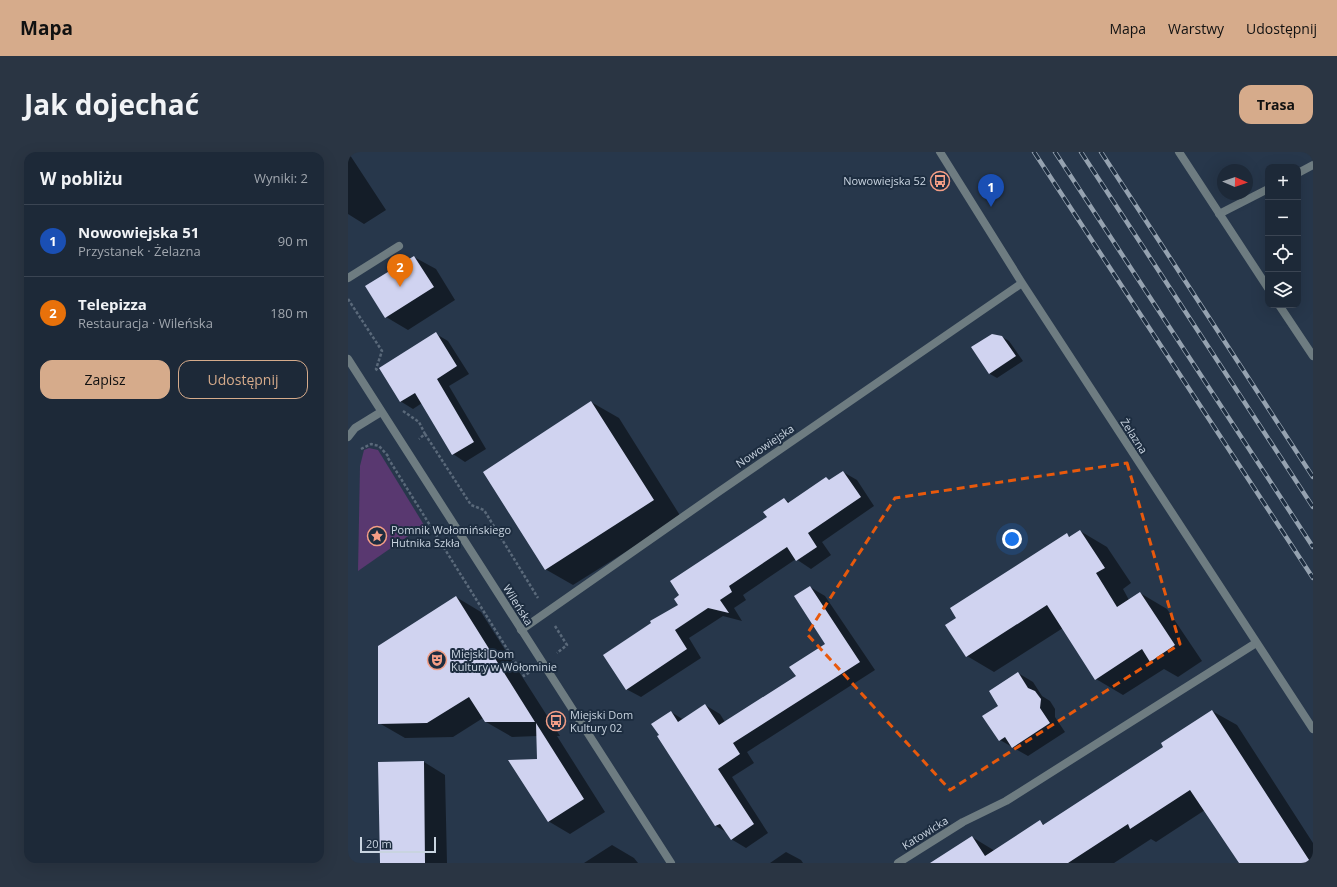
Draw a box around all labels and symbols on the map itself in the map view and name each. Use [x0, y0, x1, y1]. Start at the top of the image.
north arrow [1217, 164, 1253, 200]
bus stop icon: Nowowiejska 52 [929, 170, 951, 192]
place label: Nowowiejska 52 [843, 173, 926, 188]
pin: 1 [978, 174, 1004, 207]
pin: 2 [387, 254, 413, 287]
street label: Żelazna [1117, 415, 1151, 456]
street label: Nowowiejska [733, 421, 797, 471]
place label: Pomnik Wołomińskiego Hutnika Szkła [391, 522, 511, 550]
place icon: Pomnik Wołomińskiego Hutnika Szkła [366, 525, 388, 547]
your location [1002, 529, 1022, 549]
street label: Wileńska [500, 581, 537, 628]
place label: Miejski Dom Kultury w Wołominie [451, 646, 557, 674]
theatre icon: Miejski Dom Kultury w Wołominie [426, 649, 448, 671]
place label: Miejski Dom Kultury 02 [570, 707, 633, 735]
bus stop icon: Miejski Dom Kultury 02 [545, 710, 567, 732]
street label: Katowicka [899, 812, 951, 853]
scale bar [360, 835, 436, 854]

